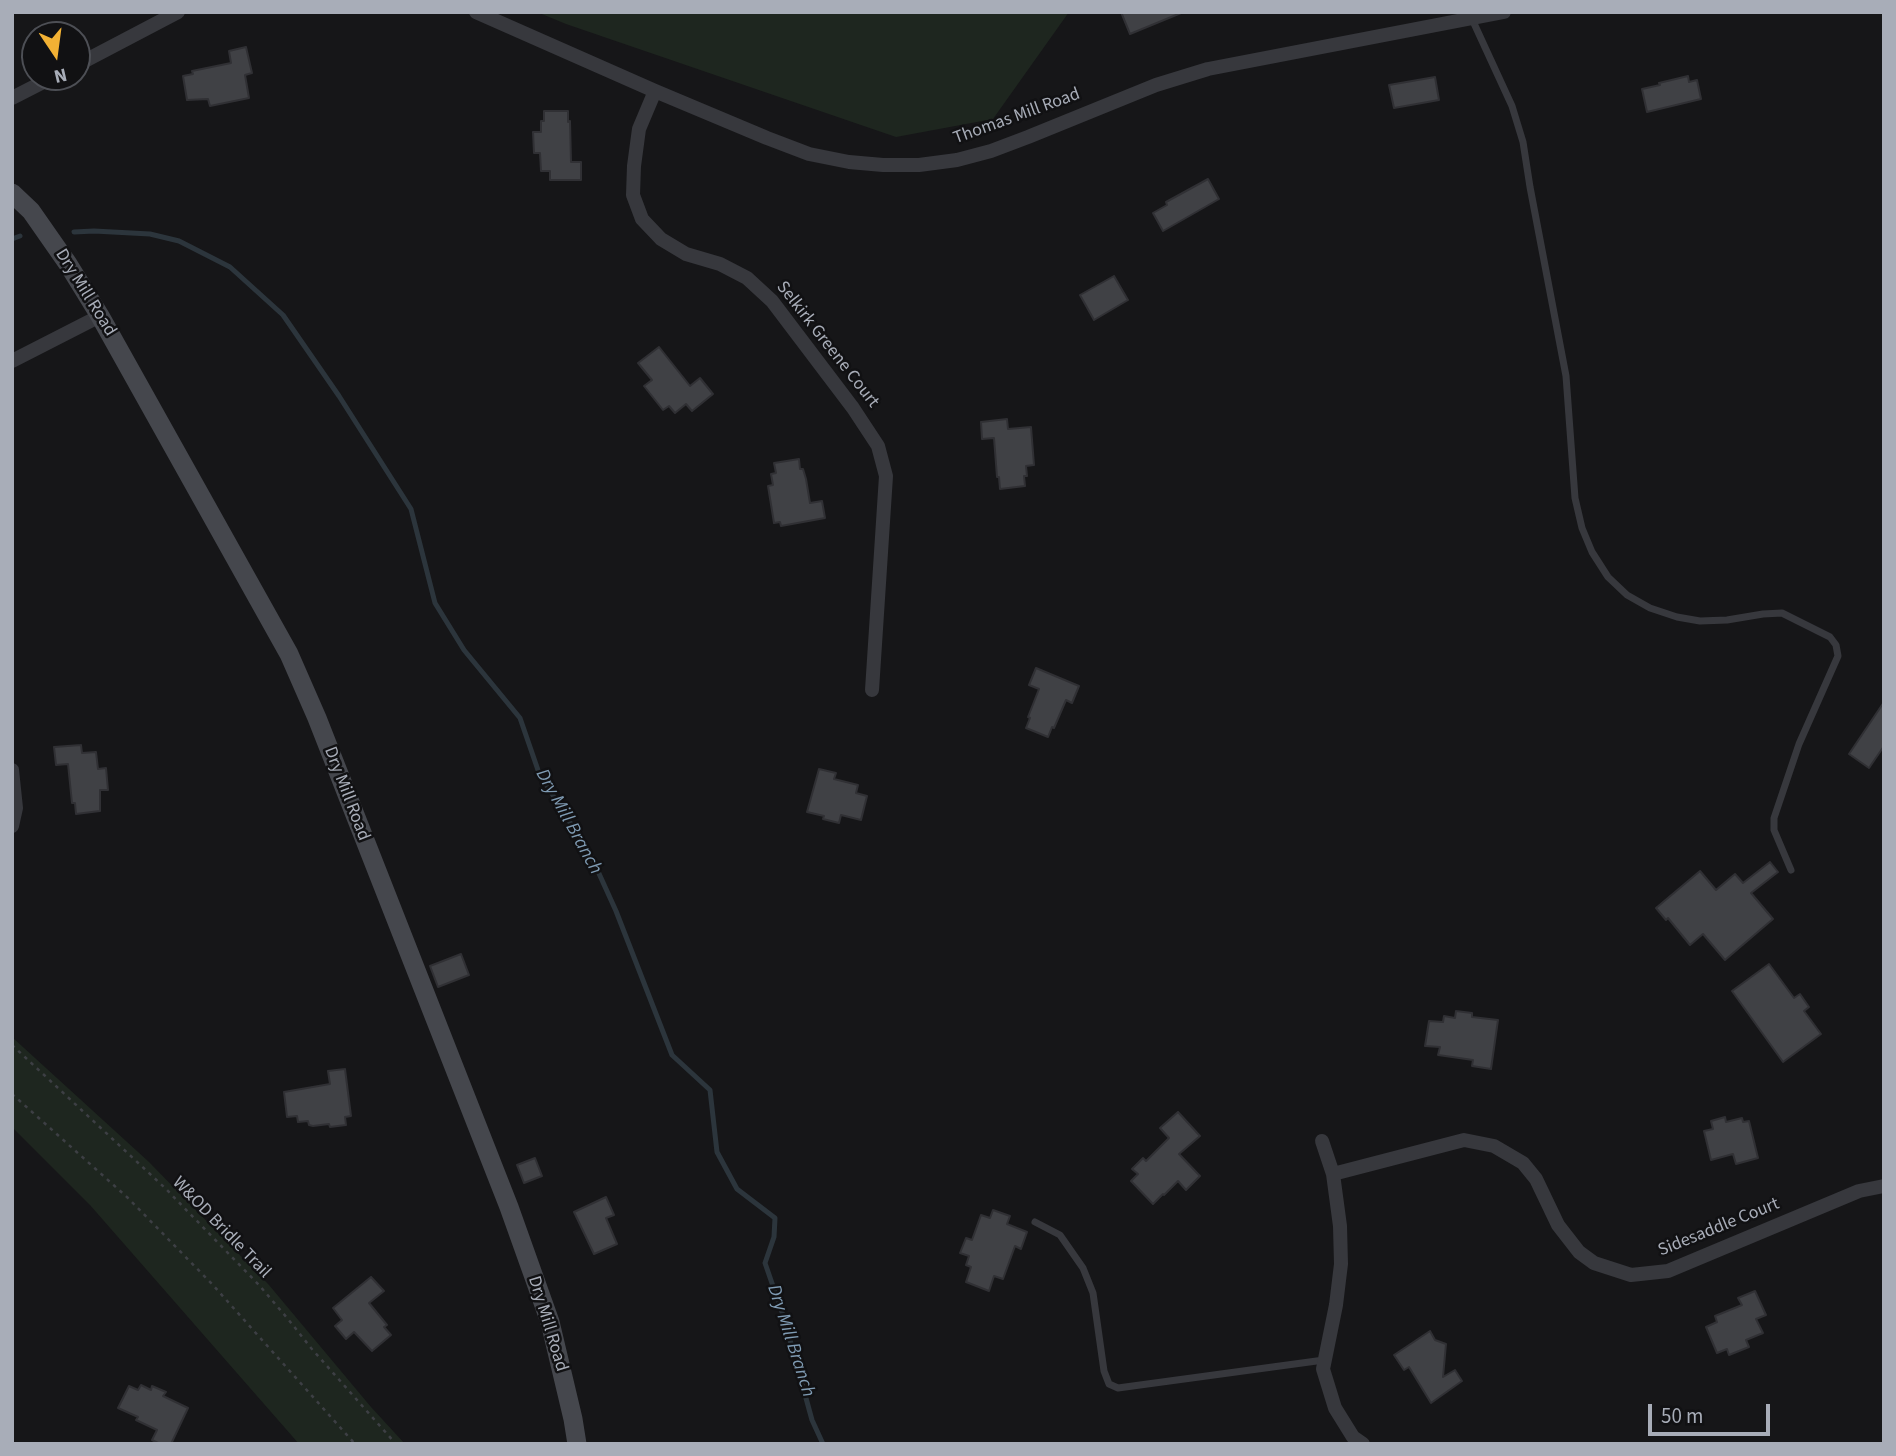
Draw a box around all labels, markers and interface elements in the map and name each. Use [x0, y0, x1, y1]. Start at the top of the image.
north arrow [21, 21, 91, 91]
text: N [51, 60, 70, 90]
street label: Thomas Mill Road [951, 84, 1083, 150]
street label: Dry Mill Road [50, 245, 120, 341]
street label: Selkirk Greene Court [771, 277, 883, 413]
street label: Dry Mill Road [318, 744, 374, 844]
water label: Dry Mill Branch [530, 765, 606, 879]
street label: W&OD Bridle Trail [167, 1173, 275, 1283]
street label: Sidesaddle Court [1655, 1194, 1783, 1262]
street label: Dry Mill Road [522, 1274, 572, 1374]
water label: Dry Mill Branch [761, 1282, 819, 1400]
scale bar [1651, 1390, 1773, 1434]
text: 50 m [1661, 1401, 1703, 1431]

